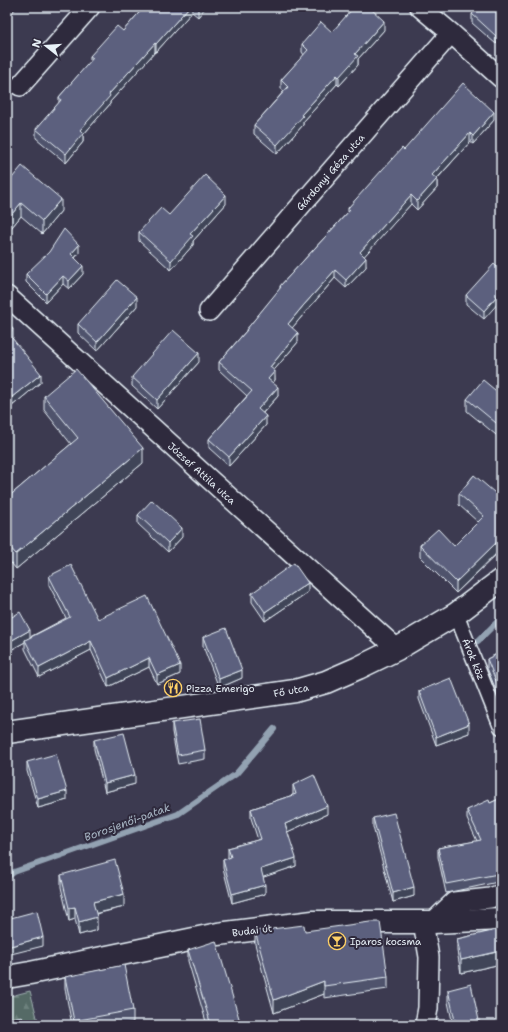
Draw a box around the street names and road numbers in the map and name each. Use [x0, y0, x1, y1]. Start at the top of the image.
street label: Gárdonyi Géza utca [294, 131, 368, 213]
street label: József Attila utca [165, 439, 239, 508]
street label: Árok köz [459, 637, 488, 682]
street label: Fő utca [272, 681, 311, 700]
street label: Budai út [231, 922, 273, 939]

